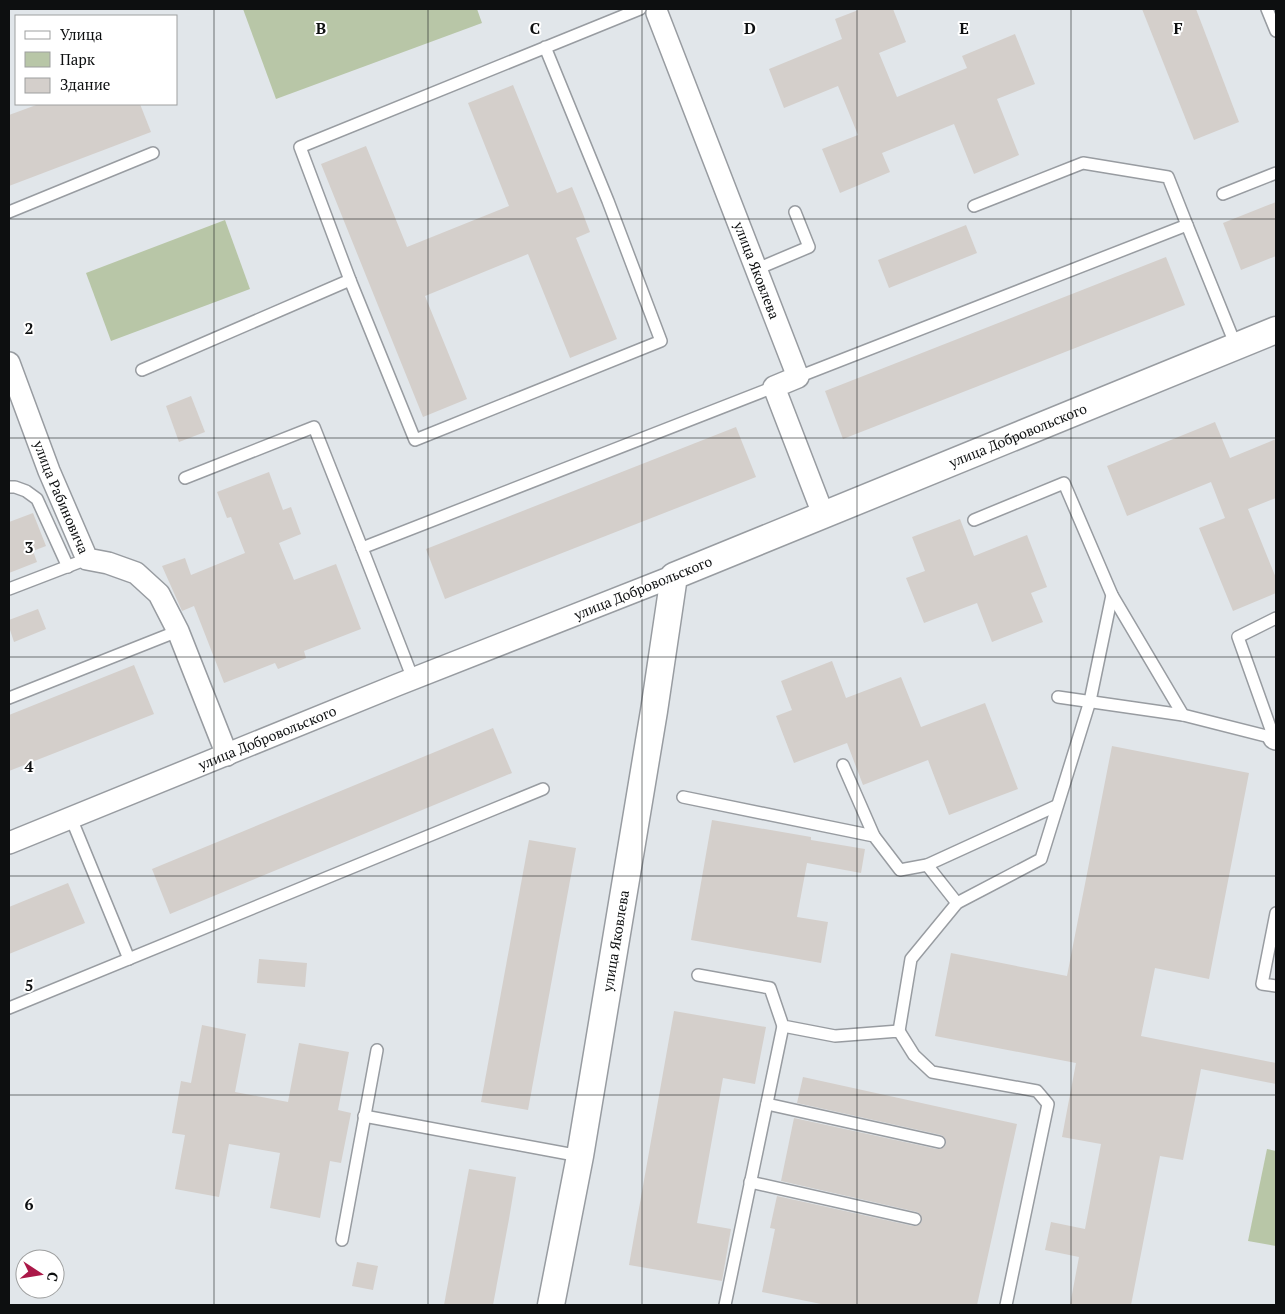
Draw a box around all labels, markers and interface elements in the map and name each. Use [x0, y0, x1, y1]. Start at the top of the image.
legend [15, 15, 178, 105]
text: B [316, 17, 326, 39]
text: C [530, 17, 540, 39]
text: D [744, 17, 756, 39]
text: E [959, 17, 969, 39]
text: F [1173, 17, 1183, 39]
text: Улица [60, 24, 103, 44]
text: Парк [60, 49, 96, 69]
text: Здание [60, 74, 110, 94]
street label: улица Яковлева [729, 218, 785, 321]
text: 2 [24, 317, 34, 339]
street label: улица Добровольского [945, 398, 1090, 472]
street label: улица Рабиновича [29, 437, 94, 556]
text: 3 [24, 536, 34, 558]
street label: улица Добровольского [570, 551, 715, 624]
street label: улица Добровольского [195, 701, 339, 774]
text: 4 [24, 755, 34, 777]
street label: улица Яковлева [597, 888, 633, 994]
text: 5 [24, 974, 34, 996]
text: 6 [24, 1193, 34, 1215]
north arrow [15, 1249, 65, 1299]
text: С [43, 1270, 63, 1283]

